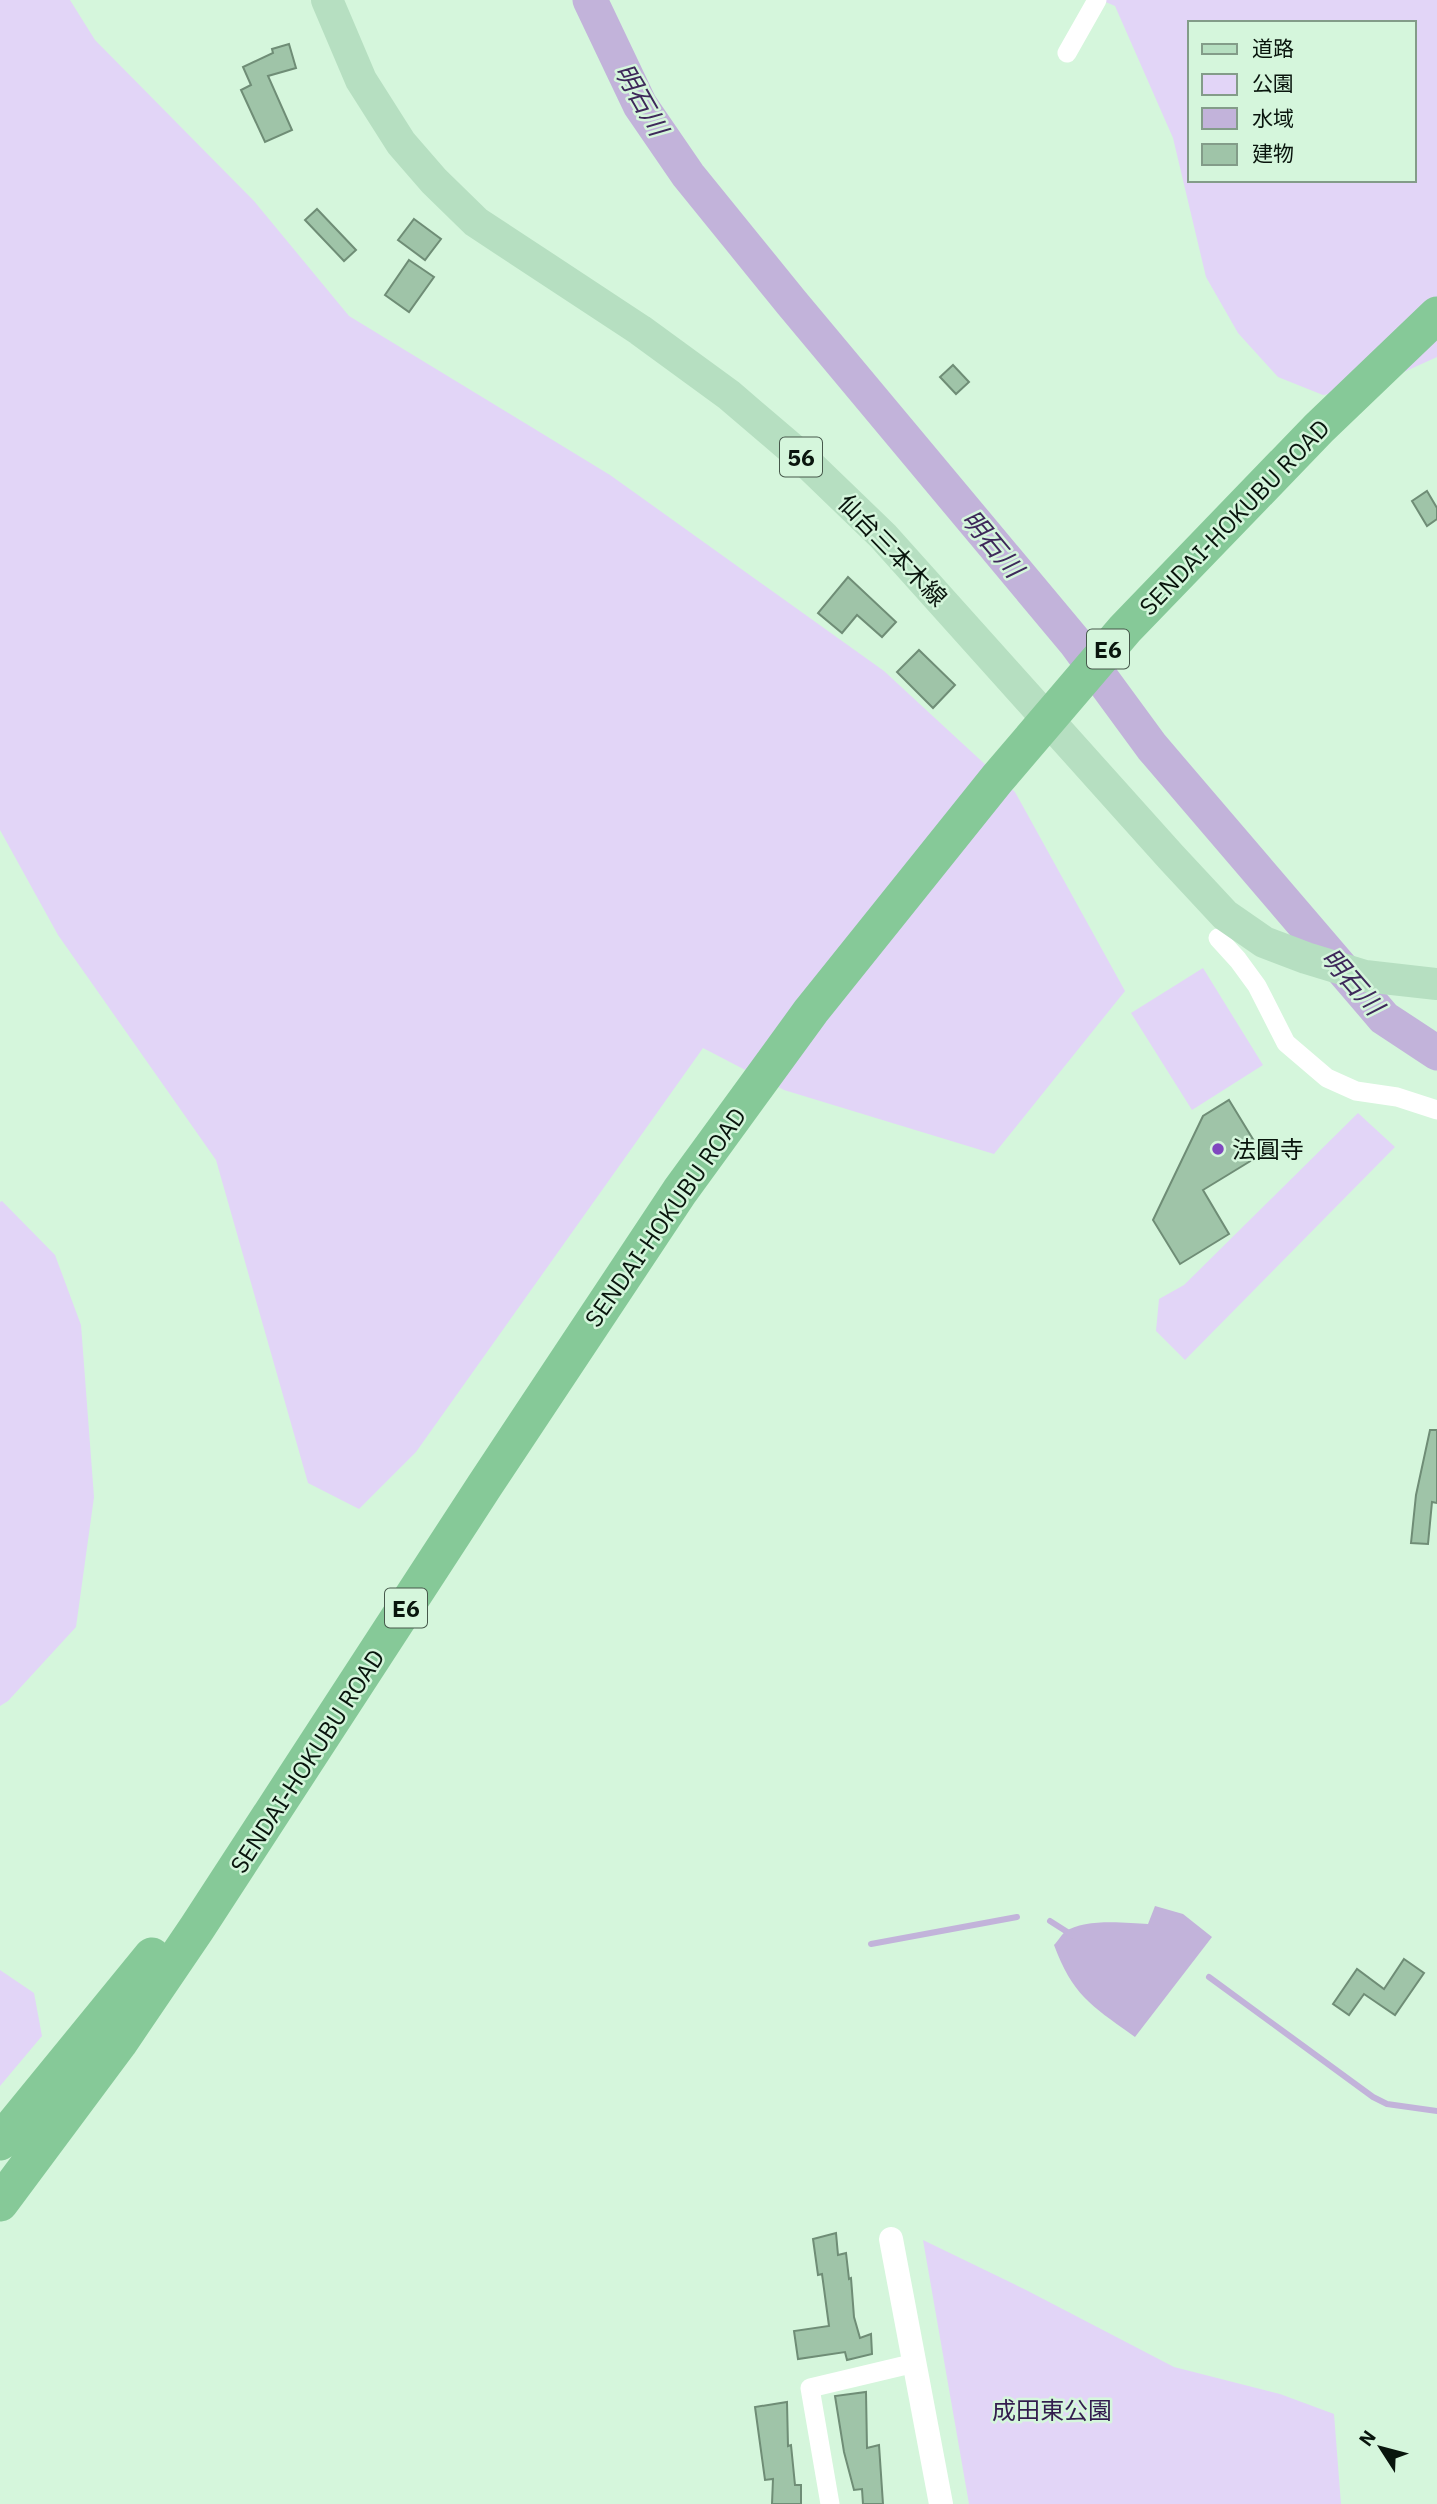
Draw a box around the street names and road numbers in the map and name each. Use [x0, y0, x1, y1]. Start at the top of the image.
street label: SENDAI-HOKUBU ROAD [1132, 412, 1336, 622]
road number: 56 [780, 438, 822, 477]
street label: 仙台三本木線 [831, 487, 955, 613]
road number: E6 [1087, 629, 1129, 668]
street label: SENDAI-HOKUBU ROAD [577, 1101, 753, 1333]
road number: E6 [385, 1588, 427, 1628]
street label: SENDAI-HOKUBU ROAD [223, 1643, 391, 1879]

